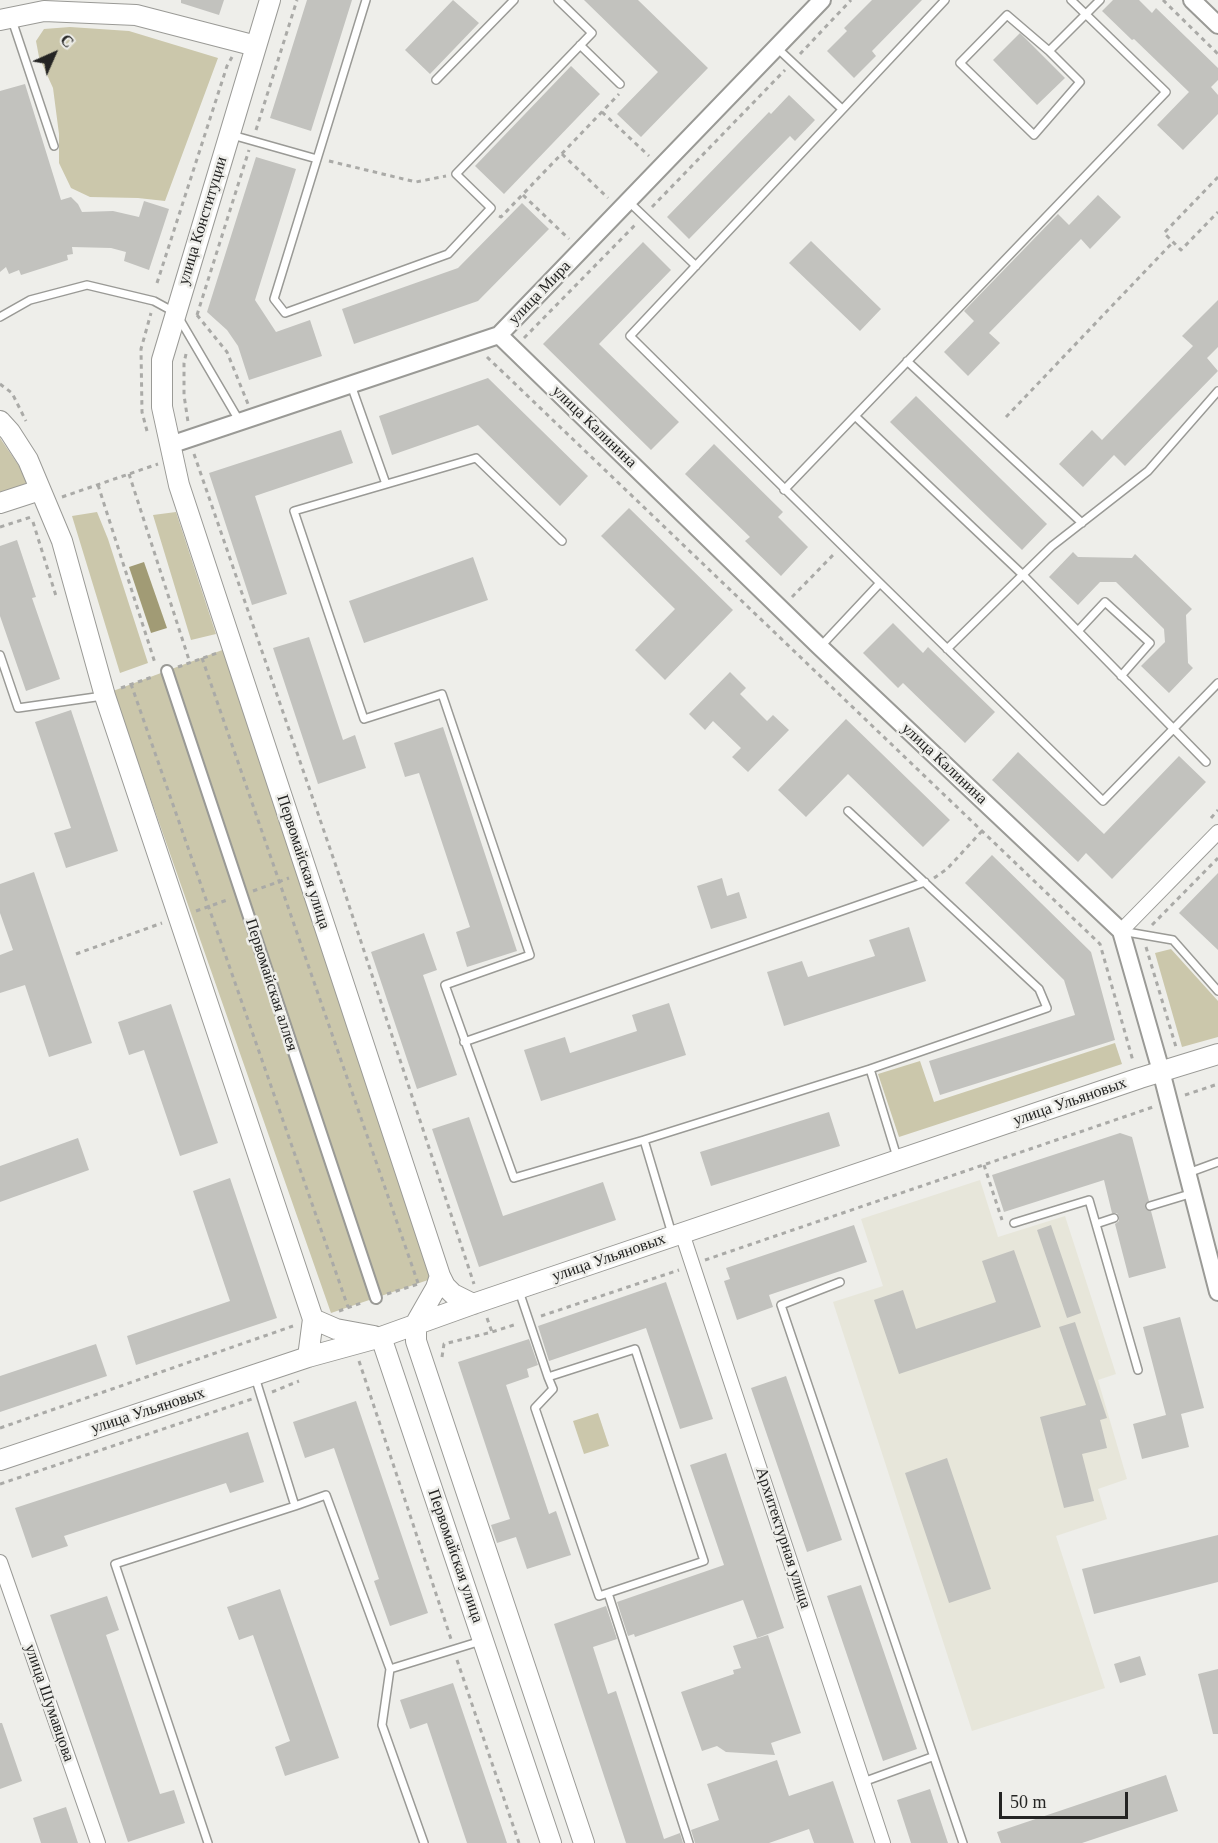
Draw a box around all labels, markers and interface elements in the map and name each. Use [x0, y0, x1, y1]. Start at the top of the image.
north arrow [24, 24, 84, 84]
text: С [57, 31, 77, 51]
street label: улица Конституции [174, 155, 232, 287]
street label: улица Мира [505, 257, 575, 329]
street label: улица Калинина [548, 382, 640, 472]
street label: улица Калинина [897, 719, 991, 809]
street label: Первомайская улица [272, 792, 334, 932]
street label: Первомайская аллея [241, 916, 301, 1054]
street label: улица Ульяновых [1011, 1074, 1129, 1130]
street label: улица Ульяновых [550, 1230, 668, 1286]
street label: улица Ульяновых [89, 1384, 207, 1438]
street label: Архитектурная улица [751, 1465, 815, 1611]
street label: Первомайская улица [423, 1487, 487, 1625]
street label: улица Шумавцова [20, 1642, 78, 1764]
scale bar [1002, 1780, 1131, 1818]
text: 50 m [1010, 1792, 1047, 1812]

